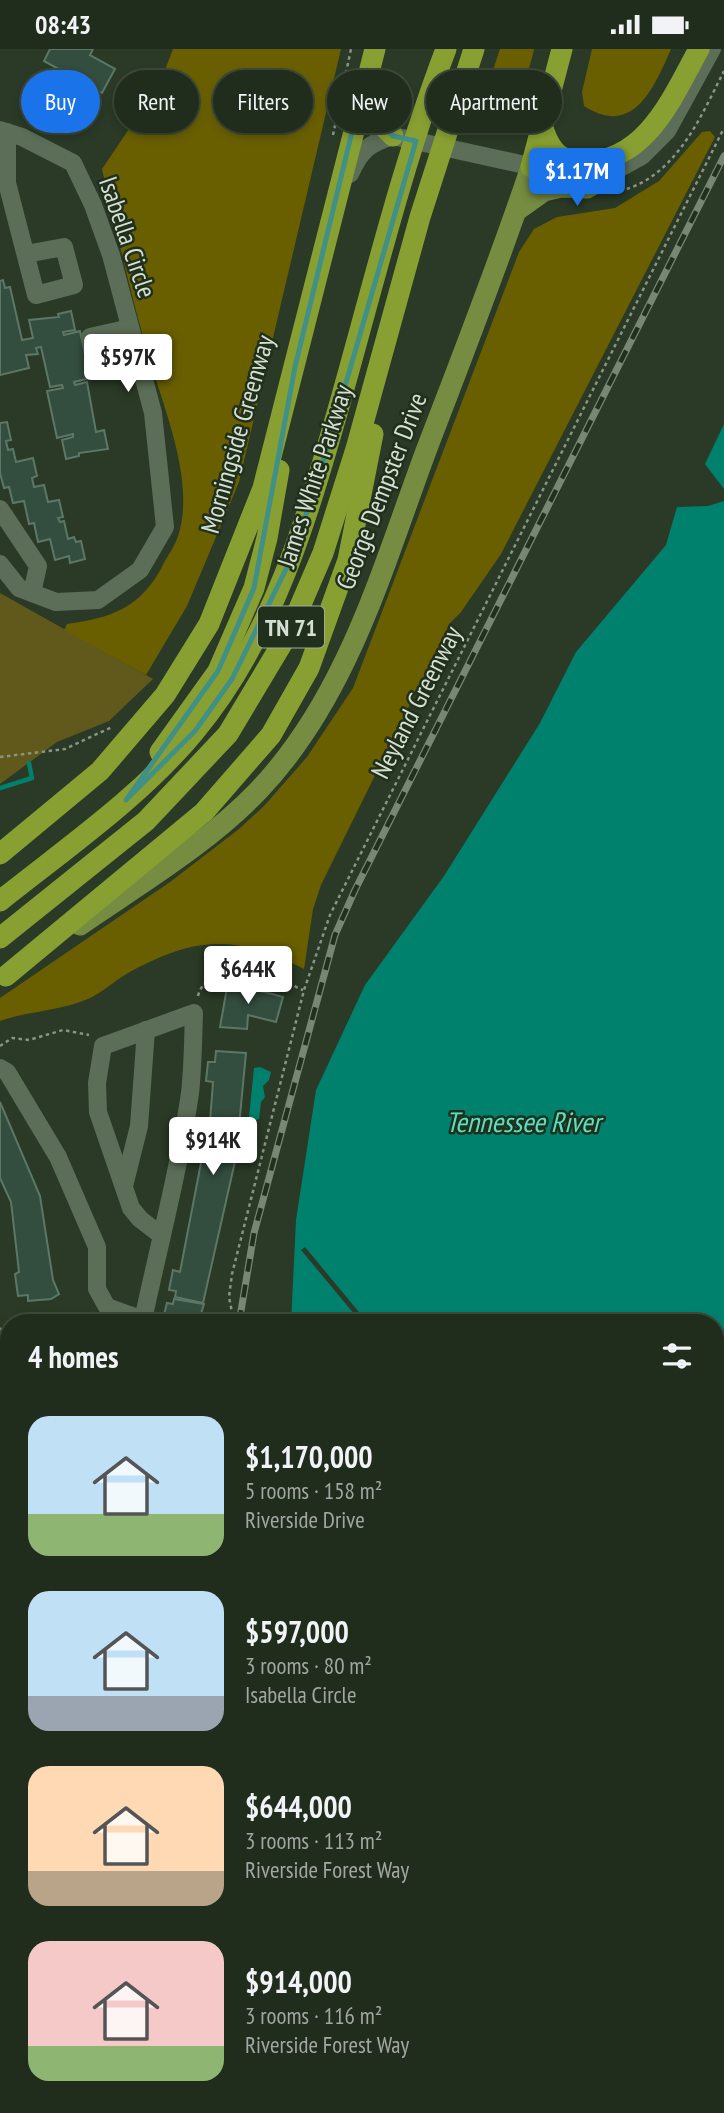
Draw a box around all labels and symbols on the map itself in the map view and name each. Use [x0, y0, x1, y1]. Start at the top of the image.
pin: $1.17M [520, 149, 634, 208]
street label: Isabella Circle [92, 172, 164, 302]
street label: Morningside Greenway [193, 331, 281, 537]
pin: $597K [79, 335, 177, 394]
street label: James White Parkway [269, 380, 359, 572]
street label: George Dempster Drive [328, 388, 434, 594]
road number: TN 71 [258, 607, 324, 647]
street label: Neyland Greenway [363, 620, 469, 784]
pin: $644K [199, 947, 297, 1006]
water label: Tennessee River [446, 1103, 605, 1140]
pin: $914K [164, 1117, 262, 1177]

